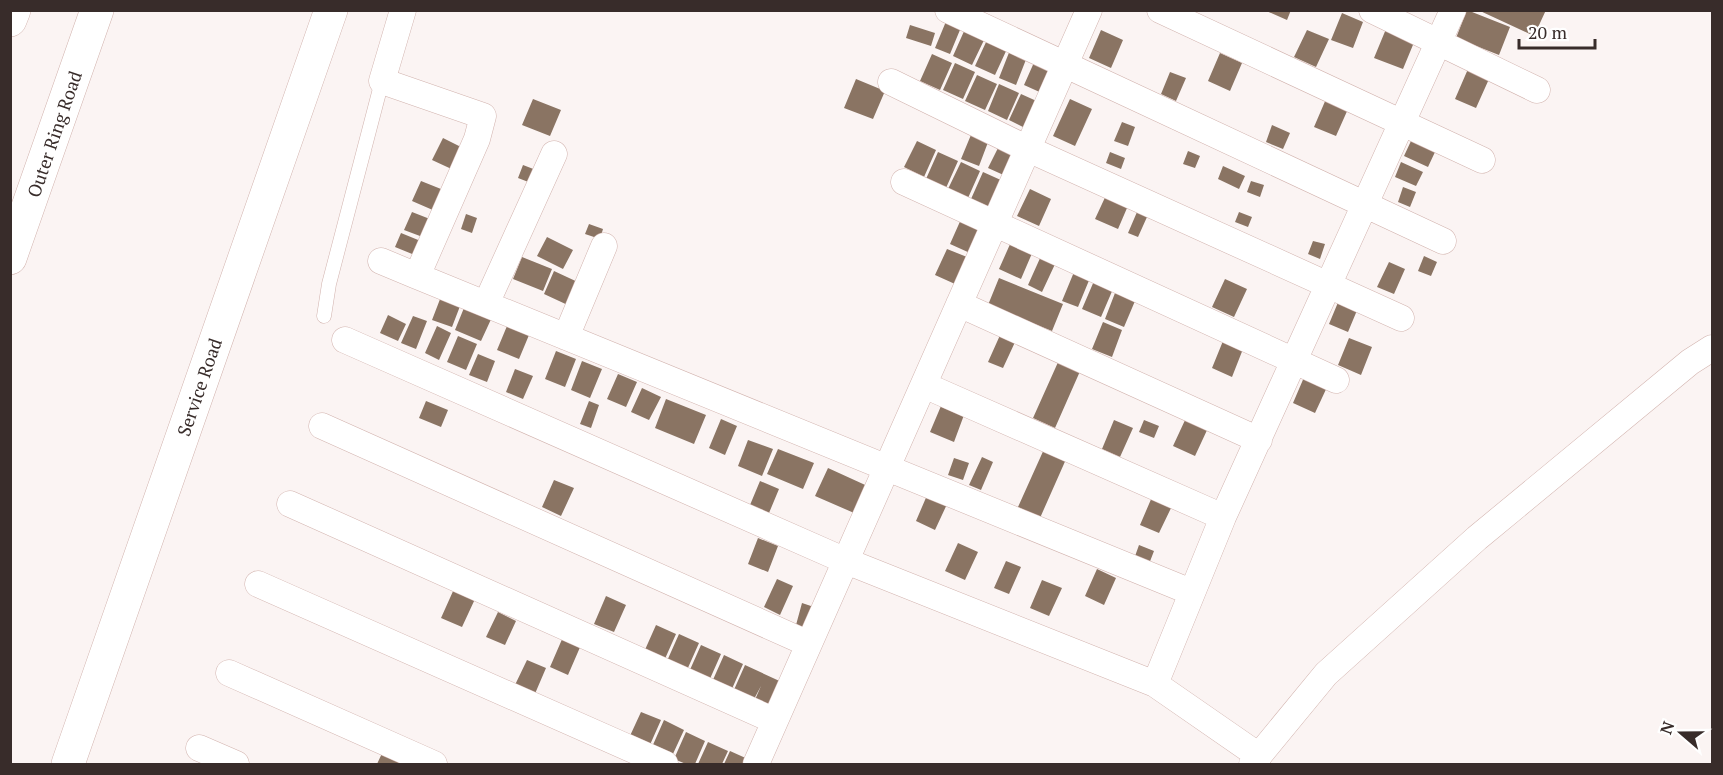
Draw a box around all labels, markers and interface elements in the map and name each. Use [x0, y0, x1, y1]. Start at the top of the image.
scale bar [1519, 12, 1596, 50]
text: 20 m [1528, 20, 1568, 44]
street label: Outer Ring Road [21, 68, 87, 200]
street label: Service Road [171, 335, 227, 439]
north arrow [1651, 703, 1711, 763]
text: N [1654, 718, 1679, 737]

